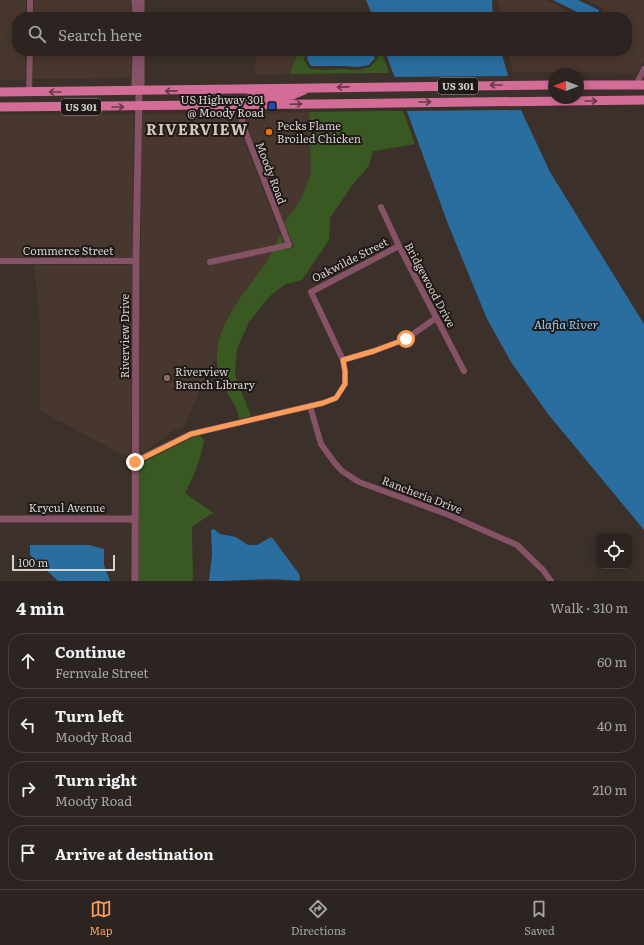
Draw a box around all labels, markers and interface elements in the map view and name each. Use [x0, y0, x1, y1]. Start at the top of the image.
search box [12, 12, 632, 56]
icon: search [26, 23, 48, 45]
text: Search here [58, 23, 142, 46]
north arrow [548, 68, 584, 104]
road number: US 301 [438, 78, 478, 94]
one-way arrow [490, 81, 503, 89]
one-way arrow [337, 83, 350, 91]
one-way arrow [165, 87, 178, 95]
one-way arrow [49, 88, 62, 96]
place label: US Highway 301 @ Moody Road [181, 91, 265, 120]
one-way arrow [584, 97, 597, 105]
one-way arrow [418, 98, 431, 106]
road number: US 301 [61, 99, 101, 115]
one-way arrow [289, 100, 302, 108]
marker: US Highway 301 @ Moody Road [267, 101, 277, 111]
one-way arrow [111, 103, 124, 111]
district label: RIVERVIEW [146, 117, 248, 140]
place label: Pecks Flame Broiled Chicken [277, 117, 361, 146]
marker: Pecks Flame Broiled Chicken [264, 127, 274, 137]
street label: Moody Road [253, 139, 291, 206]
street label: Oakwilde Street [309, 233, 391, 285]
street label: Bridgewood Drive [402, 239, 460, 330]
street label: Commerce Street [23, 242, 114, 258]
street label: Riverview Drive [116, 293, 132, 378]
water label: Alafia River [534, 315, 599, 333]
route start [397, 330, 415, 348]
place label: Riverview Branch Library [175, 363, 256, 392]
marker: Riverview Branch Library [162, 373, 172, 383]
route end [126, 453, 144, 471]
street label: Rancheria Drive [380, 471, 465, 517]
street label: Krycul Avenue [29, 499, 106, 515]
map controls [596, 533, 632, 569]
button: locate [596, 533, 632, 569]
scale bar [12, 553, 115, 572]
text: 100 m [18, 554, 48, 570]
text: 4 min [16, 595, 65, 620]
text: Walk · 310 m [550, 598, 628, 617]
text: Continue [55, 640, 125, 663]
icon: ahead [17, 650, 39, 672]
text: 60 m [597, 652, 627, 671]
text: Fernvale Street [55, 663, 149, 682]
text: Turn left [55, 704, 124, 727]
icon: left [17, 714, 39, 736]
text: 40 m [597, 716, 627, 735]
text: Moody Road [55, 727, 132, 746]
text: Turn right [55, 768, 137, 791]
icon: right [17, 778, 39, 800]
text: 210 m [592, 780, 627, 799]
text: Moody Road [55, 791, 132, 810]
icon: arrive [17, 842, 39, 864]
text: Arrive at destination [55, 842, 214, 865]
tab: Map [89, 898, 113, 938]
tab: Directions [291, 898, 346, 938]
tab: Saved [524, 898, 555, 938]

